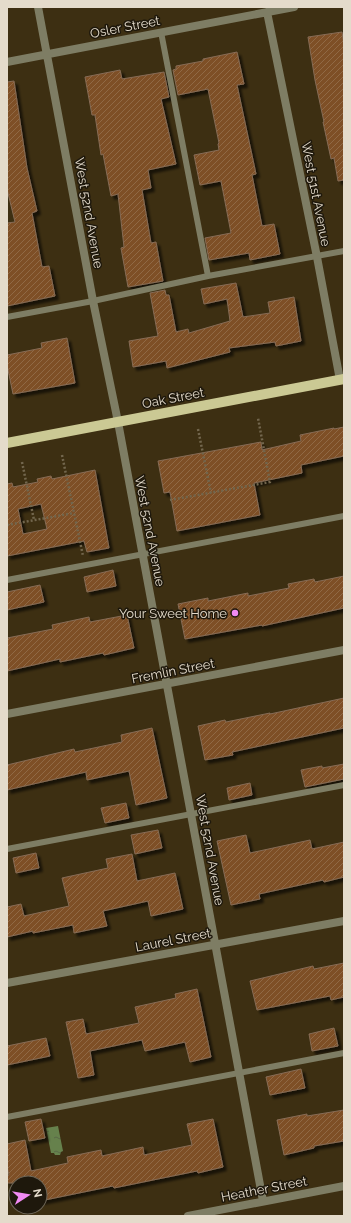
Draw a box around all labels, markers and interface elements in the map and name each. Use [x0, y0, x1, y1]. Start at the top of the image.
street label: Osler Street [89, 13, 162, 41]
street label: West 51st Avenue [299, 140, 334, 248]
street label: West 52nd Avenue [72, 156, 106, 270]
street label: Oak Street [141, 385, 206, 411]
street label: West 52nd Avenue [132, 474, 168, 588]
place label: Your Sweet Home [119, 606, 227, 621]
marker: Your Sweet Home [230, 608, 240, 618]
street label: Fremlin Street [130, 655, 216, 686]
street label: West 52nd Avenue [193, 793, 227, 907]
street label: Laurel Street [134, 925, 213, 955]
street label: Heather Street [220, 1173, 309, 1205]
north arrow [8, 1175, 48, 1215]
text: N [30, 1188, 45, 1198]

